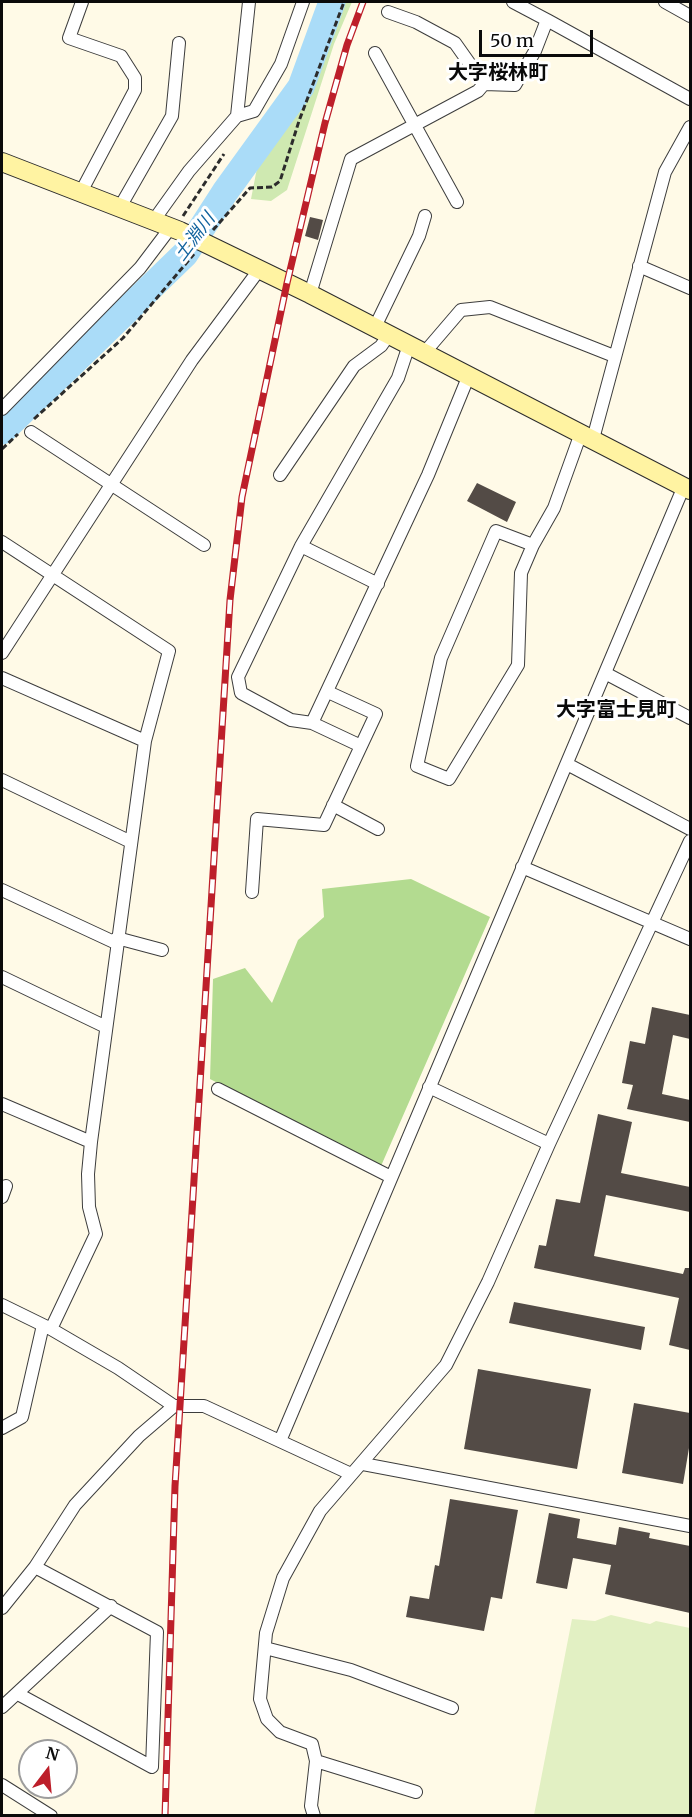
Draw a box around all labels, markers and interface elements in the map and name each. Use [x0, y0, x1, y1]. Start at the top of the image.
scale bar [482, 18, 596, 56]
text: 50 m [490, 29, 534, 52]
district label: 大字桜林町 [448, 61, 548, 85]
water label: 土淵川 [170, 209, 220, 265]
district label: 大字富士見町 [556, 698, 676, 722]
north arrow [18, 1739, 78, 1799]
text: N [44, 1742, 61, 1765]

